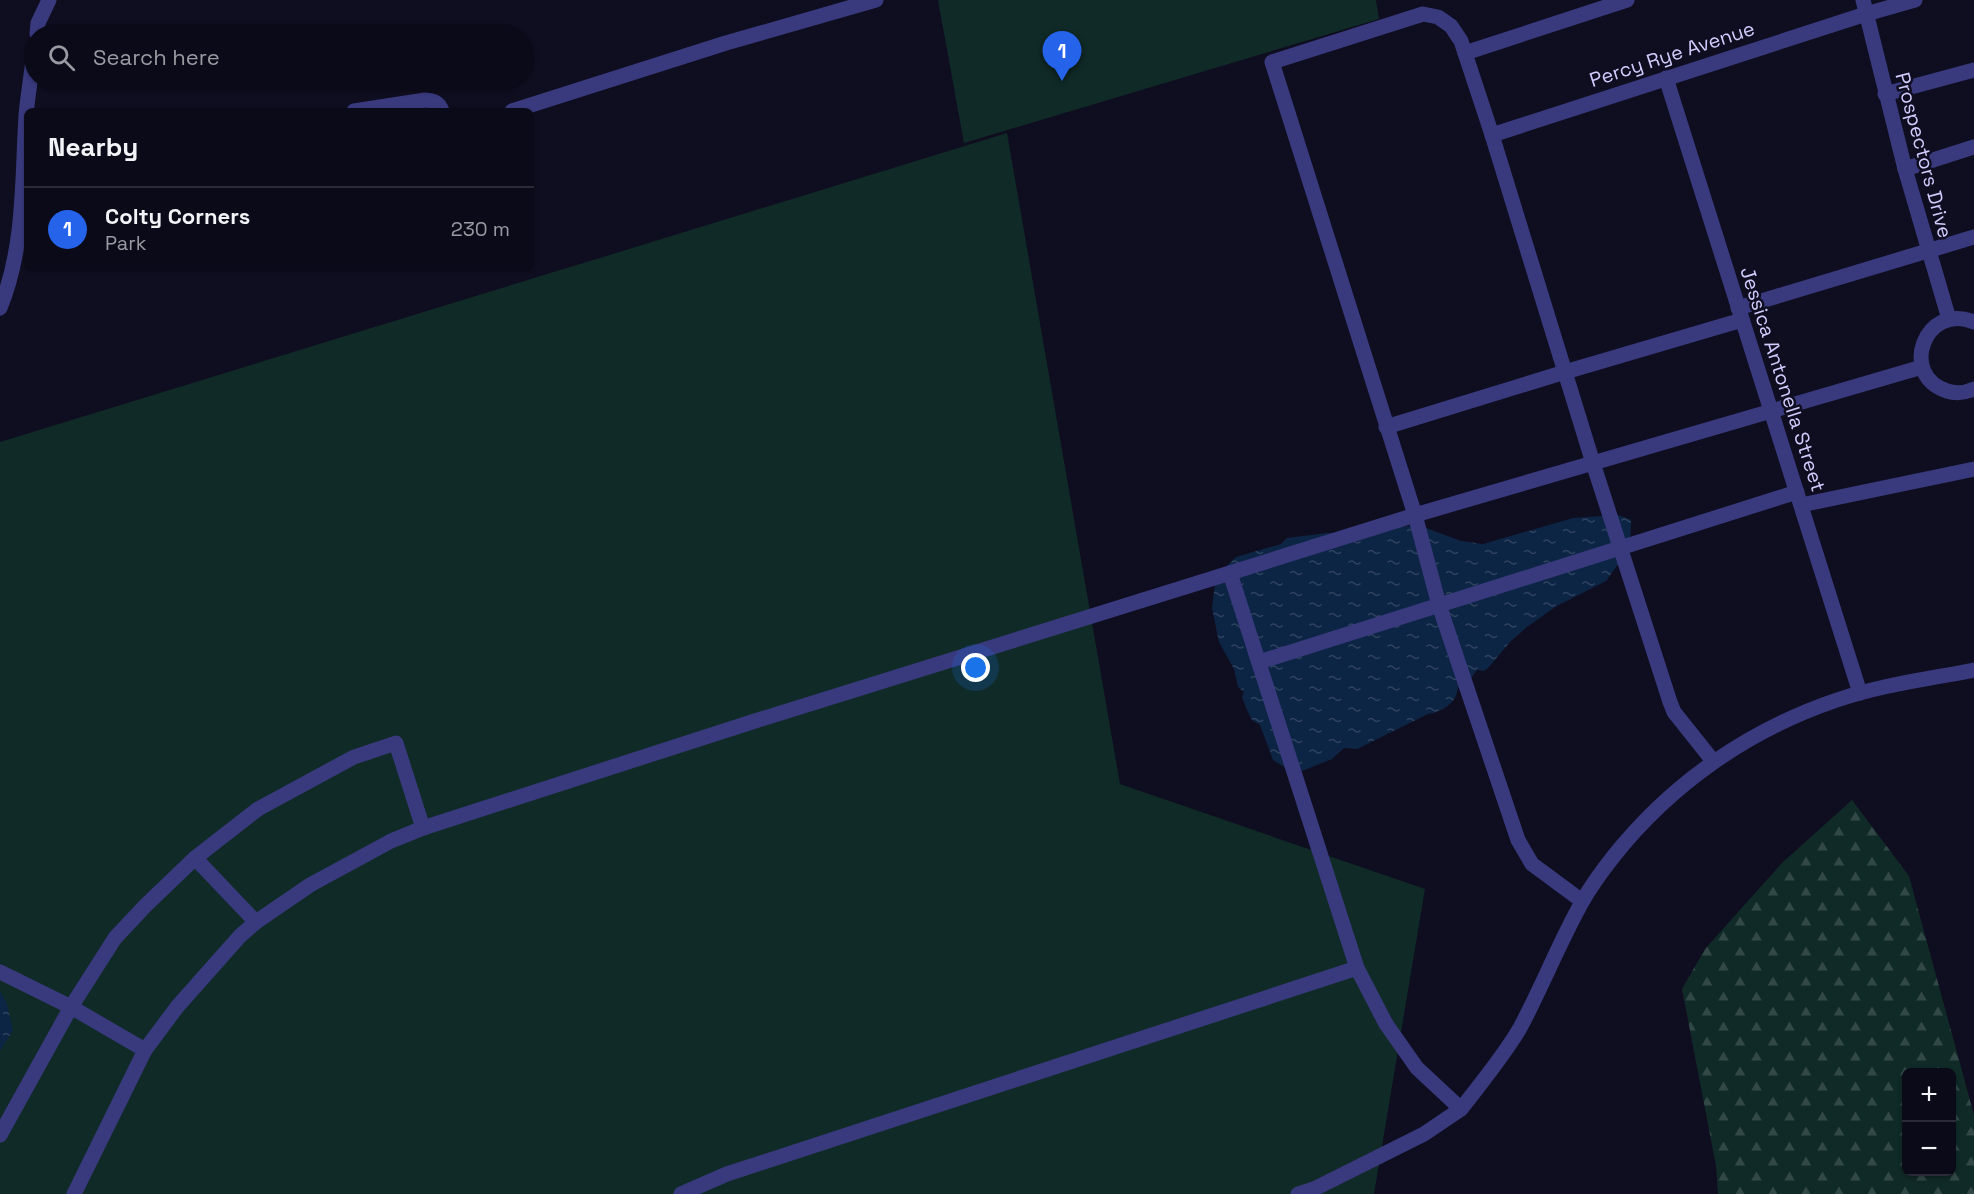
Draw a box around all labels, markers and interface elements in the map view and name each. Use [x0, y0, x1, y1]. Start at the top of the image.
street label: Percy Rye Avenue [1586, 15, 1758, 93]
search box [24, 24, 534, 90]
pin: 1 [1042, 32, 1082, 81]
icon: search [45, 41, 78, 74]
text: Search here [93, 43, 220, 71]
street label: Prospectors Drive [1889, 69, 1959, 241]
text: Nearby [48, 130, 138, 164]
text: Colty Corners [105, 202, 250, 230]
text: 1 [63, 216, 72, 242]
text: 230 m [451, 216, 510, 242]
text: Park [105, 230, 147, 256]
street label: Jessica Antonella Street [1734, 263, 1832, 495]
your location [961, 653, 990, 682]
map controls [1902, 1068, 1956, 1176]
button: + [1902, 1068, 1956, 1122]
button: − [1902, 1122, 1956, 1176]

